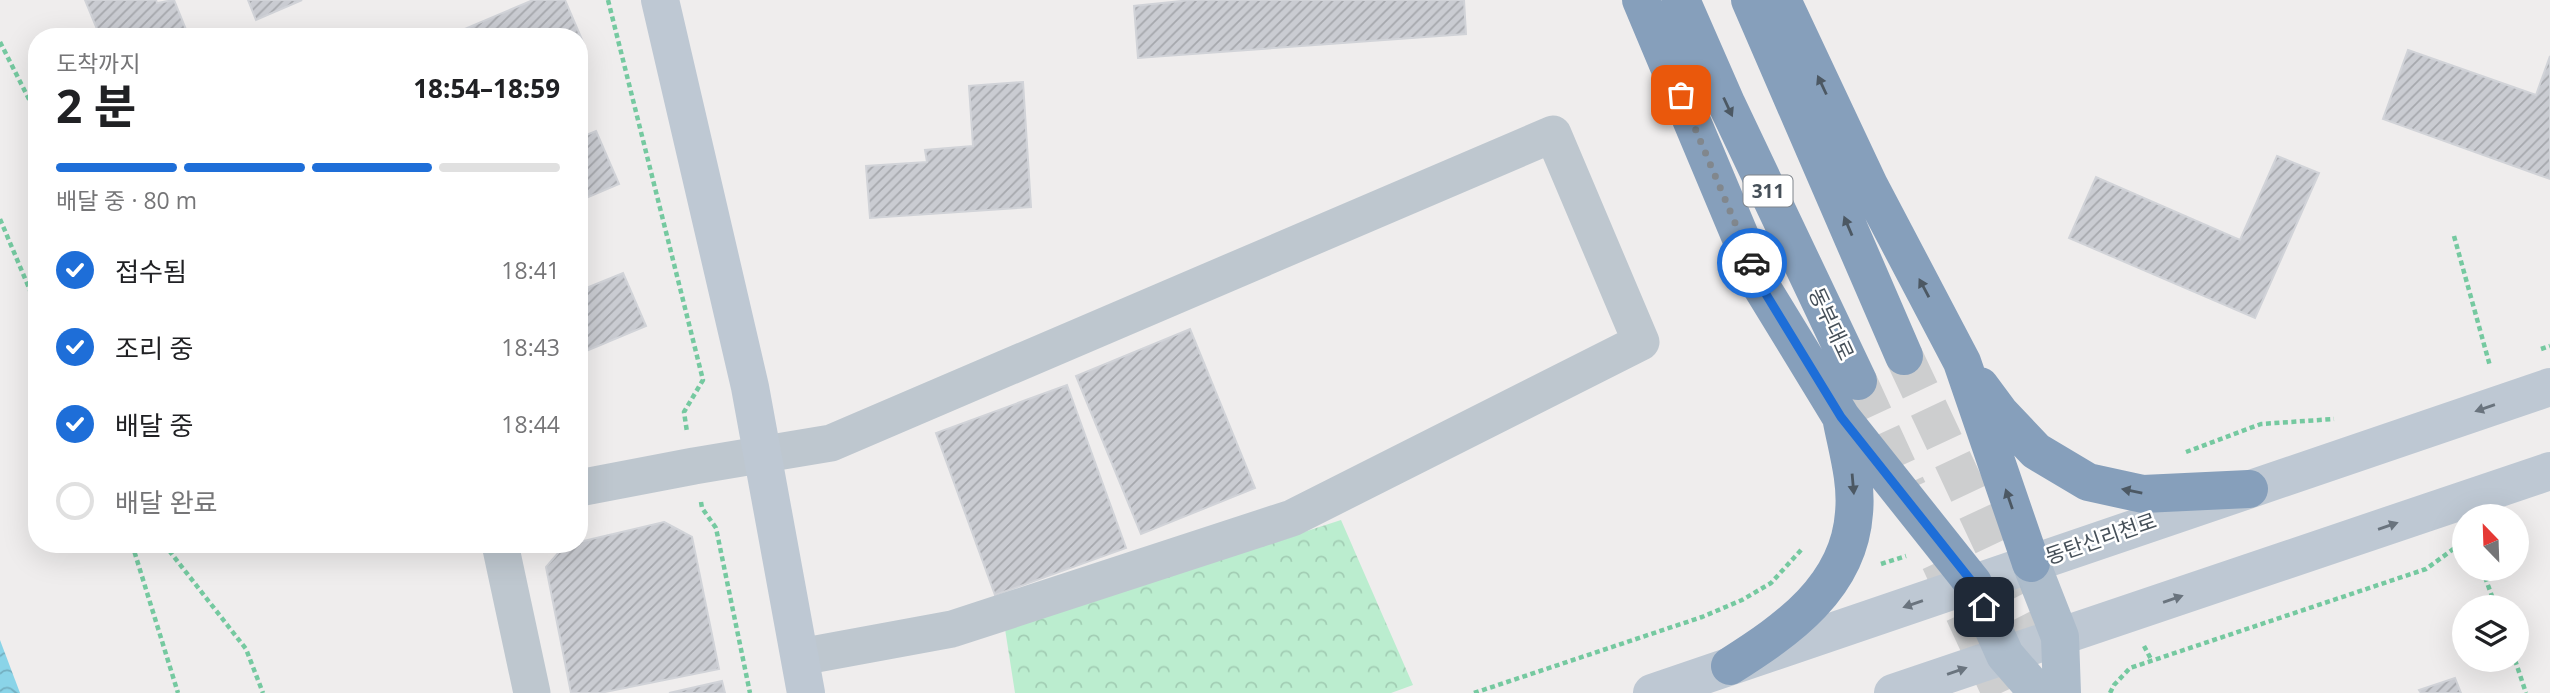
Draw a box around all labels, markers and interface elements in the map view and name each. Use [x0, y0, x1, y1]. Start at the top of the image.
text: 도착까지 [56, 47, 141, 79]
pin [1651, 65, 1711, 125]
text: 18:54–18:59 [413, 70, 560, 106]
text: 2 분 [56, 74, 137, 136]
one-way arrow [1816, 75, 1828, 95]
icon: bag [1662, 76, 1700, 114]
one-way arrow [1722, 97, 1734, 117]
road number: 311 [1744, 176, 1792, 206]
text: 배달 중 · 80 m [56, 184, 197, 216]
one-way arrow [1842, 215, 1853, 236]
courier [1717, 228, 1787, 298]
icon: car [1733, 244, 1771, 282]
icon: check [56, 251, 94, 289]
text: 접수됨 [115, 253, 187, 289]
text: 18:41 [501, 254, 560, 286]
one-way arrow [1918, 278, 1930, 298]
street label: 동부대로 [1803, 283, 1861, 365]
icon: check [56, 328, 94, 366]
text: 조리 중 [115, 330, 194, 366]
text: 18:43 [501, 331, 560, 363]
one-way arrow [2475, 404, 2496, 414]
icon: check [56, 405, 94, 443]
text: 배달 중 [115, 407, 194, 443]
text: 18:44 [501, 408, 560, 440]
one-way arrow [1848, 473, 1859, 495]
text: 배달 완료 [115, 484, 217, 520]
one-way arrow [2121, 486, 2143, 497]
one-way arrow [2003, 488, 2014, 509]
north arrow [2452, 504, 2529, 581]
map controls [2452, 504, 2529, 672]
street label: 동탄신리천로 [2041, 506, 2160, 570]
one-way arrow [2378, 520, 2399, 530]
pin [1954, 577, 2014, 637]
icon: home [1965, 588, 2003, 626]
one-way arrow [2163, 593, 2184, 603]
button: layers [2452, 595, 2529, 672]
one-way arrow [1902, 599, 1923, 610]
one-way arrow [1947, 665, 1968, 676]

